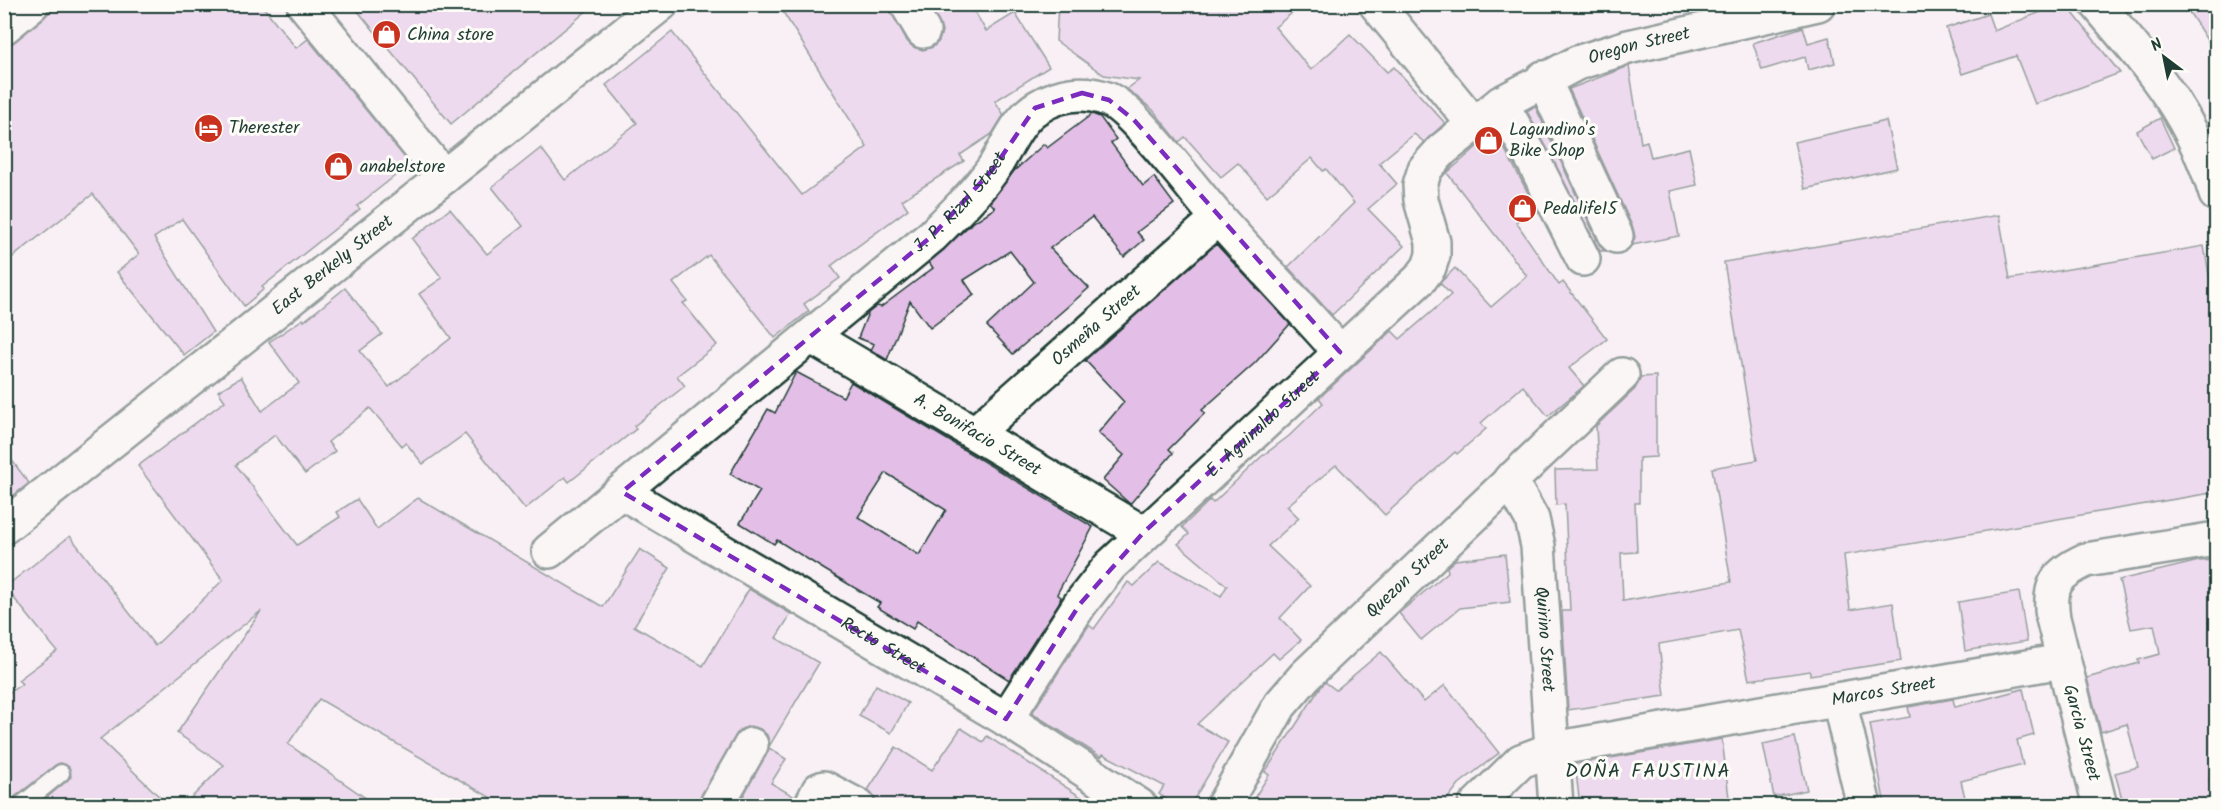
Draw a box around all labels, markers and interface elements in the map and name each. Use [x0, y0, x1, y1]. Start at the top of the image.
shop icon: China store [370, 19, 402, 51]
street label: Oregon Street [1584, 19, 1694, 73]
place label: China store [407, 21, 494, 50]
north arrow [2134, 27, 2194, 87]
text: N [2146, 32, 2168, 59]
hotel icon: Therester [192, 112, 224, 144]
place label: Therester [229, 114, 300, 143]
place label: Lagundino's Bike Shop [1509, 116, 1596, 166]
shop icon: Lagundino's Bike Shop [1472, 124, 1504, 156]
street label: J. P. Rizal Street [907, 145, 1015, 260]
shop icon: anabelstore [323, 151, 355, 183]
place label: anabelstore [360, 153, 445, 182]
shop icon: Pedalife15 [1506, 193, 1538, 225]
place label: Pedalife15 [1543, 195, 1619, 224]
street label: East Berkely Street [265, 207, 401, 323]
street label: Osmeña Street [1045, 277, 1149, 374]
street label: E. Aguinaldo Street [1199, 363, 1328, 485]
street label: A. Bonifacio Street [908, 386, 1048, 485]
street label: Quezon Street [1359, 530, 1457, 626]
street label: Quirino Street [1526, 586, 1563, 694]
street label: Recto Street [835, 610, 932, 683]
street label: Marcos Street [1829, 668, 1939, 715]
street label: Garcia Street [2054, 681, 2108, 786]
district label: DOÑA FAUSTINA [1565, 756, 1731, 788]

